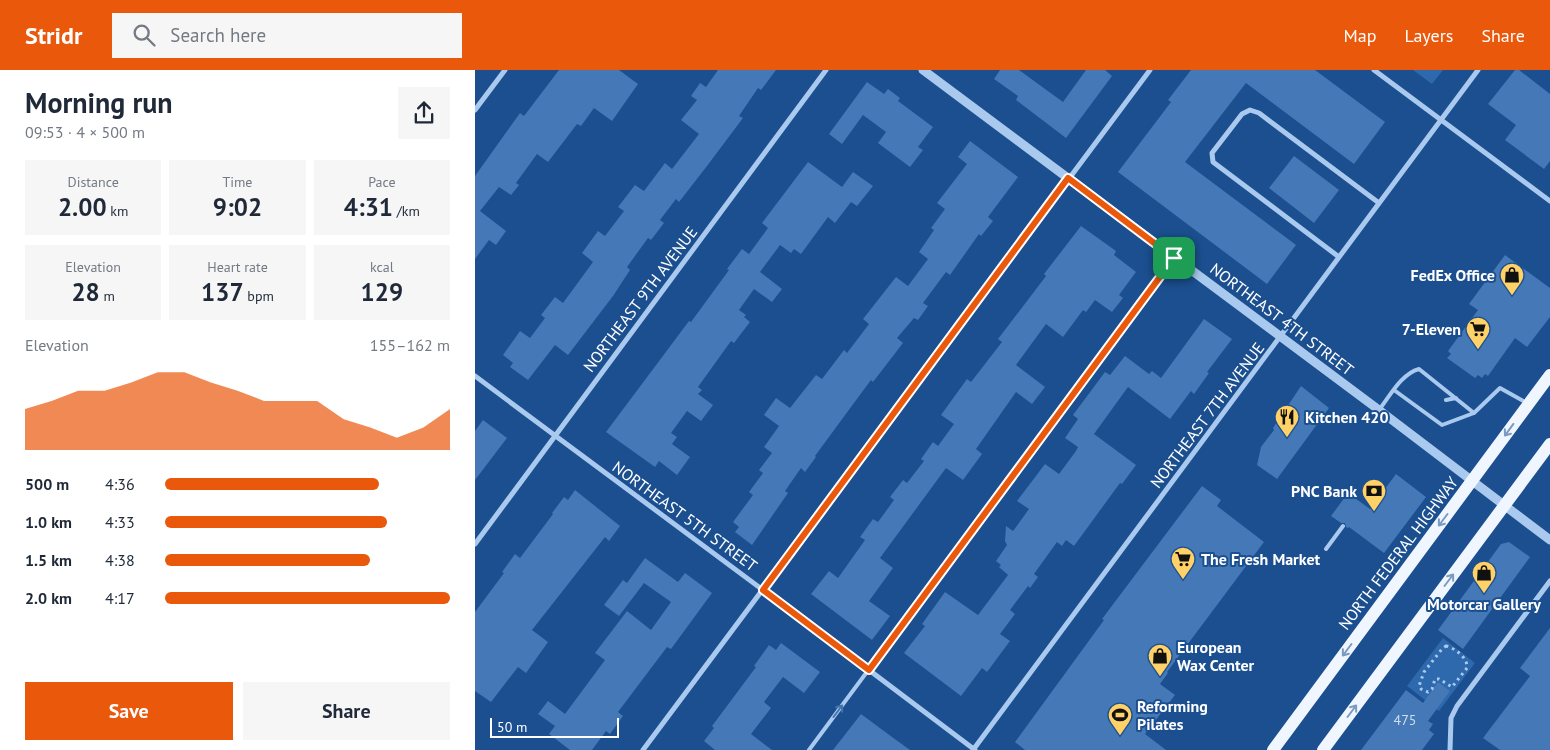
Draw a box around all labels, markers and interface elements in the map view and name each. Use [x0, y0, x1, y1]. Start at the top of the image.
search box [112, 13, 462, 58]
text: Stridr [25, 20, 82, 51]
icon: search [130, 21, 158, 49]
text: Search here [170, 23, 266, 47]
text: Map [1344, 24, 1376, 47]
text: Layers [1404, 24, 1453, 47]
text: Share [1481, 24, 1525, 47]
text: Morning run [25, 84, 173, 121]
button: share [398, 87, 450, 139]
text: 09:53 · 4 × 500 m [25, 122, 145, 142]
text: Distance [68, 173, 119, 191]
text: Time [222, 173, 253, 191]
text: Pace [368, 173, 396, 191]
text: 2.00 [58, 191, 107, 223]
text: 9:02 [213, 191, 262, 223]
text: 4:31 [344, 191, 393, 223]
text: km [107, 202, 128, 220]
text: /km [393, 202, 420, 220]
street label: NORTHEAST 9TH AVENUE [579, 222, 701, 376]
pin [1153, 237, 1195, 279]
icon: arrive [1160, 244, 1188, 272]
text: Elevation [65, 258, 121, 276]
text: Heart rate [207, 258, 268, 276]
text: kcal [370, 258, 394, 276]
street label: NORTHEAST 4TH STREET [1206, 259, 1358, 380]
shop icon: FedEx Office [1499, 262, 1525, 296]
place label: FedEx Office [1411, 265, 1495, 285]
text: 28 [71, 276, 100, 308]
text: 137 [201, 276, 244, 308]
text: 129 [361, 276, 403, 308]
text: m [100, 287, 115, 305]
text: bpm [244, 287, 274, 305]
supermarket icon: 7-Eleven [1465, 316, 1491, 350]
place label: 7-Eleven [1402, 319, 1461, 339]
text: Elevation [25, 335, 89, 355]
text: 155–162 m [370, 335, 450, 355]
street label: NORTHEAST 7TH AVENUE [1146, 338, 1268, 492]
restaurant icon: Kitchen 420 [1274, 404, 1300, 438]
place label: Kitchen 420 [1305, 407, 1389, 427]
one-way arrow [1504, 423, 1515, 436]
street label: NORTHEAST 5TH STREET [609, 457, 762, 575]
street label: NORTH FEDERAL HIGHWAY [1334, 473, 1462, 633]
text: 500 m [25, 474, 69, 494]
text: 4:36 [105, 474, 135, 494]
bank icon: PNC Bank [1361, 478, 1387, 512]
place label: PNC Bank [1291, 481, 1357, 501]
text: 1.0 km [25, 512, 72, 532]
text: 4:33 [105, 512, 135, 532]
one-way arrow [1438, 513, 1449, 526]
supermarket icon: The Fresh Market [1170, 546, 1196, 580]
place label: The Fresh Market [1201, 549, 1321, 569]
text: 1.5 km [25, 550, 72, 570]
text: 4:38 [105, 550, 135, 570]
shop icon: Motorcar Gallery [1471, 560, 1497, 594]
one-way arrow [1443, 574, 1454, 587]
text: 2.0 km [25, 588, 72, 608]
text: 4:17 [105, 588, 135, 608]
place label: Motorcar Gallery [1427, 594, 1541, 614]
place label: European Wax Center [1177, 637, 1255, 675]
shop icon: European Wax Center [1147, 643, 1173, 677]
one-way arrow [1341, 643, 1352, 656]
button: Save [25, 682, 233, 740]
button: Share [243, 682, 450, 740]
place label: Reforming Pilates [1137, 696, 1208, 734]
sports icon: Reforming Pilates [1107, 702, 1133, 736]
one-way arrow [833, 704, 843, 718]
one-way arrow [1347, 704, 1357, 718]
house number: 475 [1394, 711, 1416, 729]
scale bar [490, 715, 619, 738]
text: 50 m [497, 718, 527, 736]

